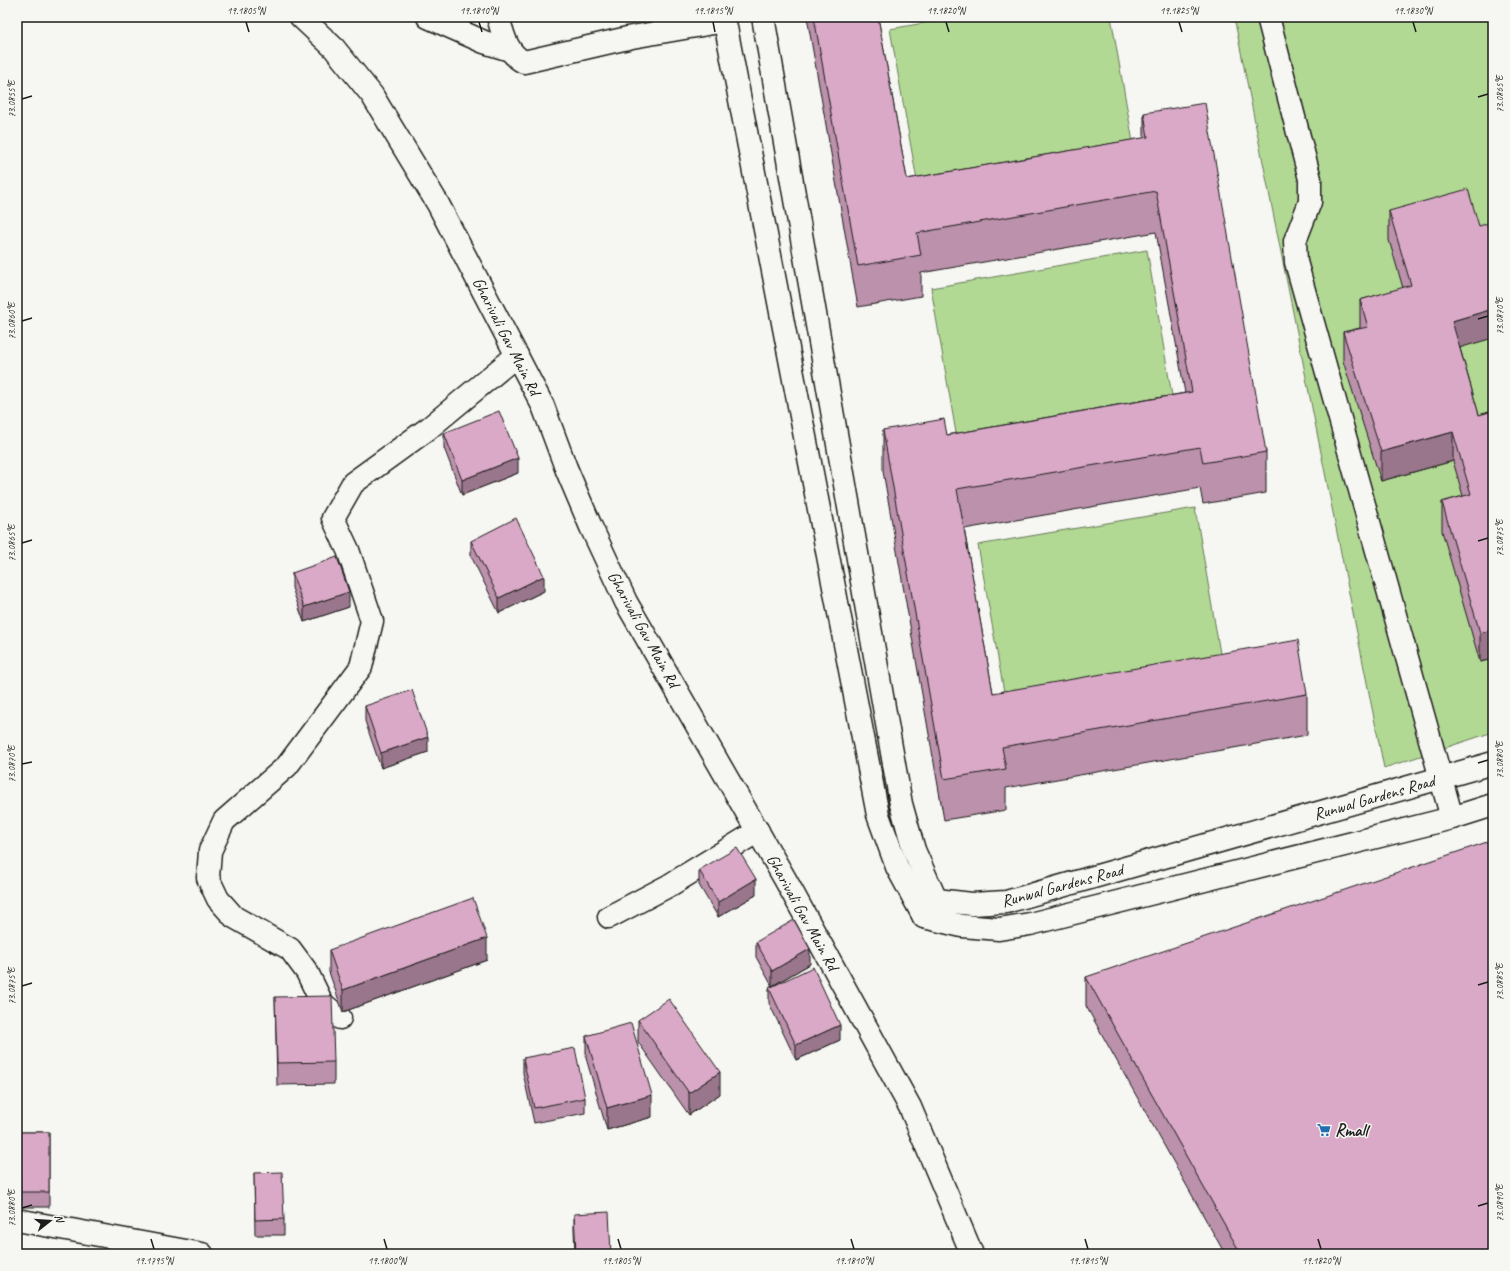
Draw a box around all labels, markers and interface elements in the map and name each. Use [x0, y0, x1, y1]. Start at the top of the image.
text: 19.1805°N [227, 4, 267, 17]
text: 19.1810°N [460, 4, 500, 17]
text: 19.1815°N [694, 4, 734, 17]
text: 19.1820°N [927, 4, 967, 17]
text: 19.1825°N [1160, 4, 1200, 17]
text: 19.1830°N [1394, 4, 1434, 17]
text: 73.0865°E [1493, 74, 1506, 113]
text: 73.0855°E [5, 79, 18, 118]
street label: Gharivali Gav Main Rd [468, 274, 546, 401]
text: 73.0870°E [1493, 296, 1506, 335]
text: 73.0860°E [5, 301, 18, 340]
text: 73.0875°E [1493, 518, 1506, 557]
text: 73.0865°E [5, 523, 18, 562]
street label: Gharivali Gav Main Rd [603, 567, 685, 693]
text: 73.0880°E [1493, 740, 1506, 779]
text: 73.0870°E [5, 744, 18, 783]
street label: Runwal Gardens Road [1311, 769, 1440, 825]
street label: Gharivali Gav Main Rd [762, 850, 844, 976]
street label: Runwal Gardens Road [999, 858, 1128, 912]
text: 73.0885°E [1493, 962, 1506, 1001]
text: 73.0875°E [5, 966, 18, 1005]
place label: Rmall [1335, 1120, 1371, 1141]
supermarket icon: Rmall [1316, 1122, 1332, 1138]
text: 73.0890°E [1493, 1183, 1506, 1222]
text: 73.0880°E [5, 1188, 18, 1227]
north arrow [30, 1201, 70, 1241]
text: N [52, 1213, 68, 1225]
text: 19.1795°N [135, 1254, 175, 1267]
text: 19.1800°N [368, 1254, 408, 1267]
text: 19.1805°N [602, 1254, 642, 1267]
text: 19.1810°N [835, 1254, 875, 1267]
text: 19.1815°N [1069, 1254, 1109, 1267]
text: 19.1820°N [1302, 1254, 1342, 1267]

